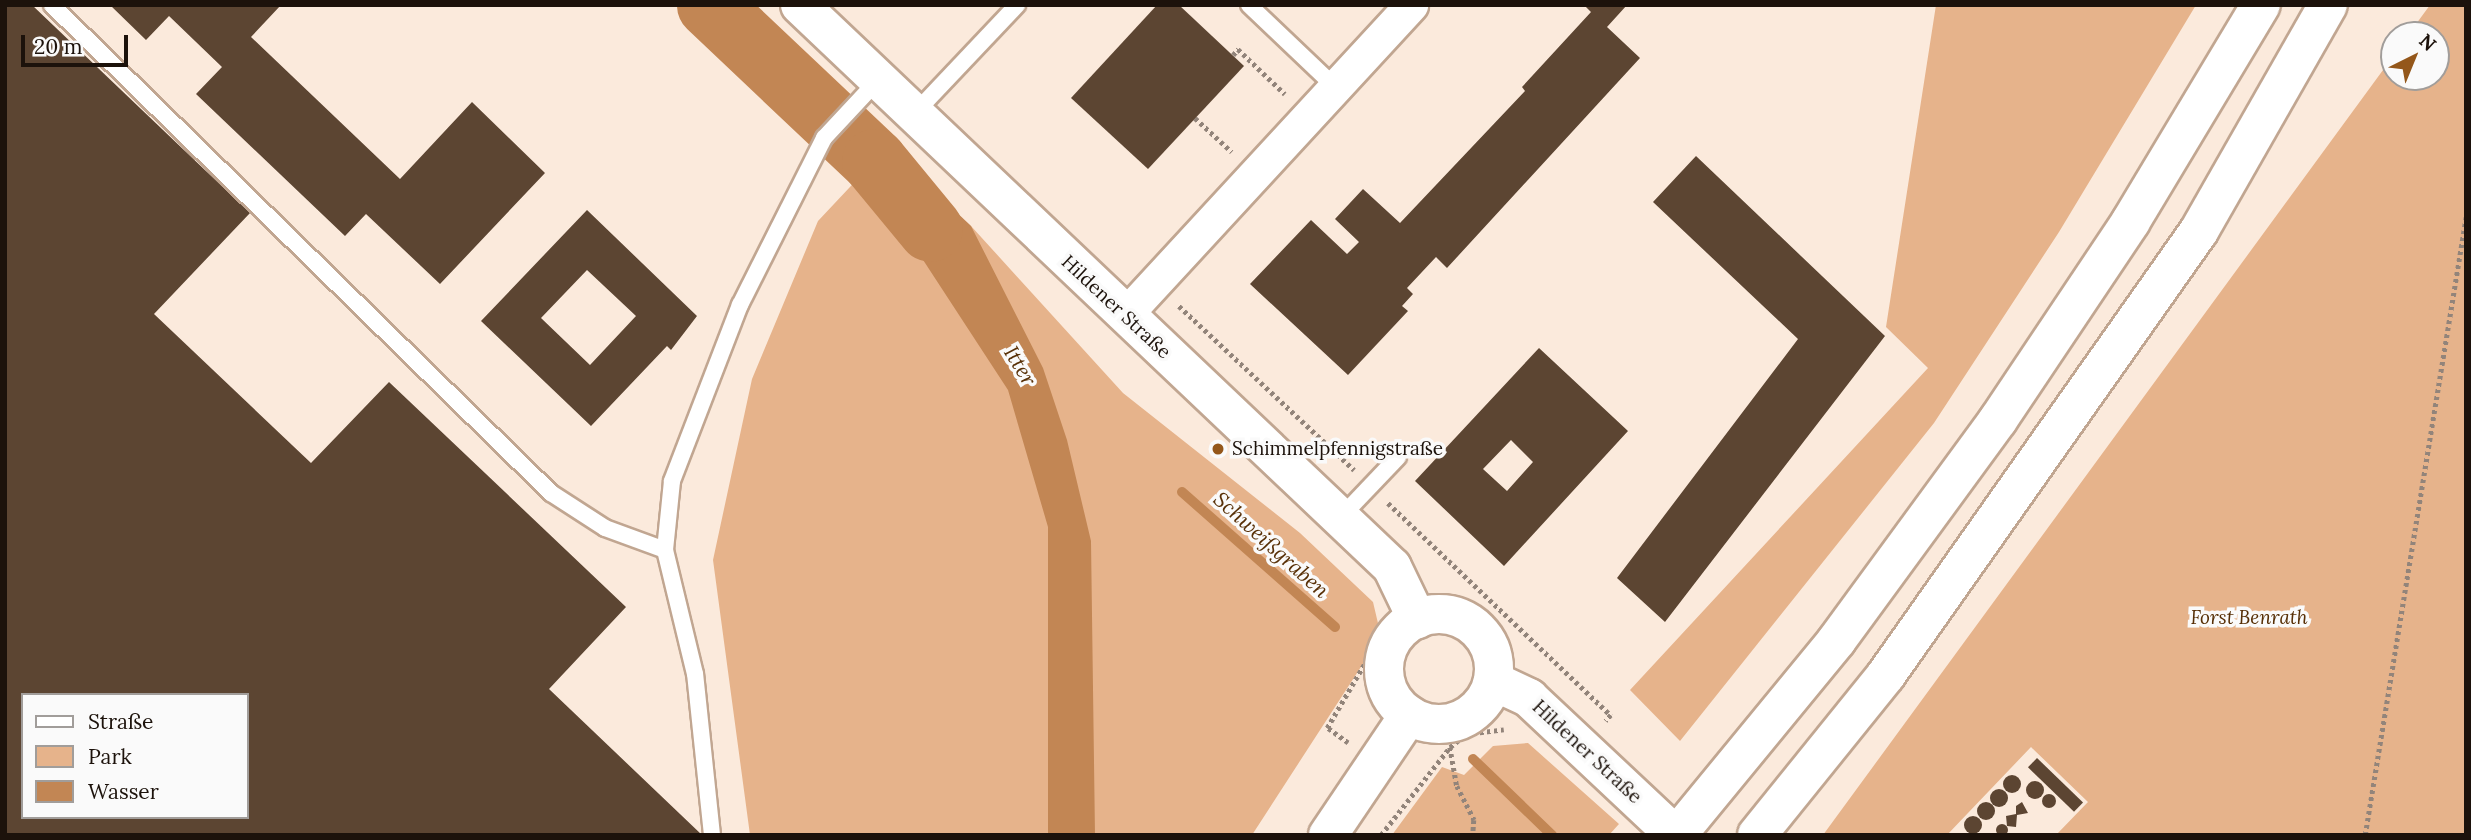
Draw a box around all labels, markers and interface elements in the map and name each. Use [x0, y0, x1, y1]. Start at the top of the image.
scale bar [24, 21, 131, 65]
north arrow [2380, 21, 2450, 91]
text: N [2414, 28, 2442, 56]
text: 20 m [34, 33, 83, 60]
street label: Hildener Straße [1057, 251, 1175, 363]
water label: Itter [998, 342, 1042, 390]
place label: Schimmelpfennigstraße [1232, 438, 1443, 460]
marker: Schimmelpfennigstraße [1210, 441, 1226, 457]
water label: Schweißgraben [1208, 487, 1334, 603]
park label: Forst Benrath [2190, 607, 2308, 629]
legend [21, 693, 248, 819]
street label: Hildener Straße [1528, 696, 1646, 808]
text: Straße [88, 708, 153, 735]
text: Park [88, 743, 132, 770]
text: Wasser [88, 778, 159, 805]

